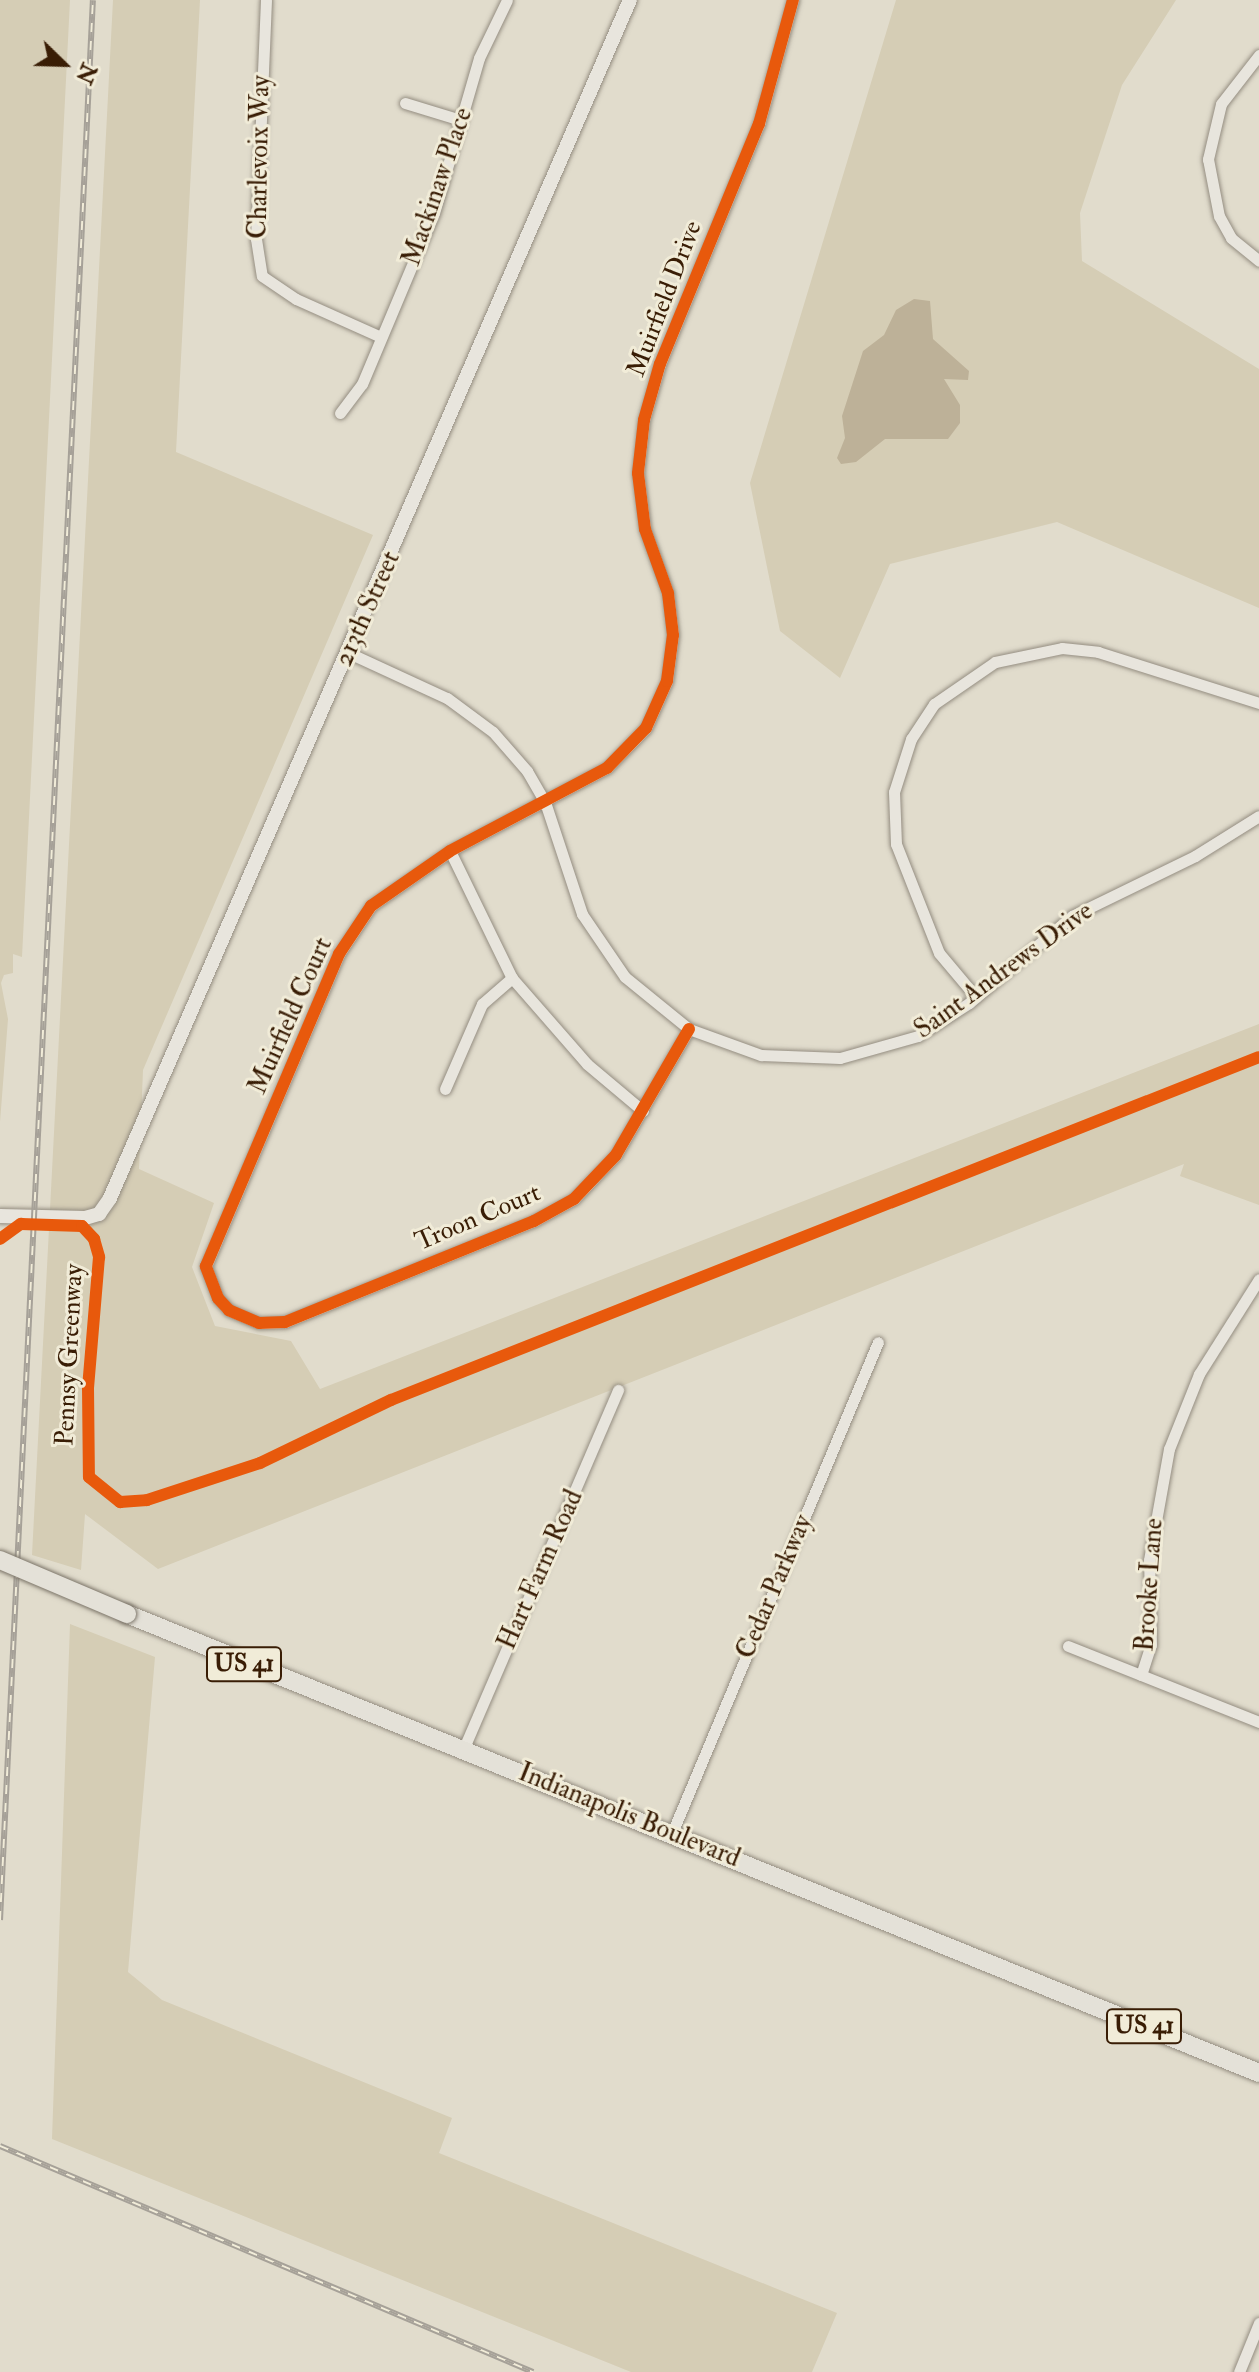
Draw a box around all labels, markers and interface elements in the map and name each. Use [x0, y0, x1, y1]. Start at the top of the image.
north arrow [24, 24, 104, 104]
text: N [69, 59, 103, 88]
street label: Charlevoix Way [243, 75, 277, 239]
street label: Mackinaw Place [396, 104, 480, 270]
street label: Muirfield Drive [621, 217, 709, 381]
street label: 213th Street [329, 547, 407, 671]
street label: Saint Andrews Drive [909, 896, 1099, 1046]
street label: Muirfield Court [243, 933, 339, 1099]
street label: Troon Court [411, 1178, 545, 1258]
street label: Pennsy Greenway [50, 1263, 90, 1447]
street label: Hart Farm Road [492, 1485, 590, 1655]
street label: Cedar Parkway [731, 1510, 819, 1664]
street label: Brooke Lane [1130, 1517, 1170, 1653]
road number: US 41 [204, 1644, 284, 1684]
street label: Indianapolis Boulevard [514, 1757, 744, 1875]
road number: US 41 [1104, 2006, 1184, 2046]

